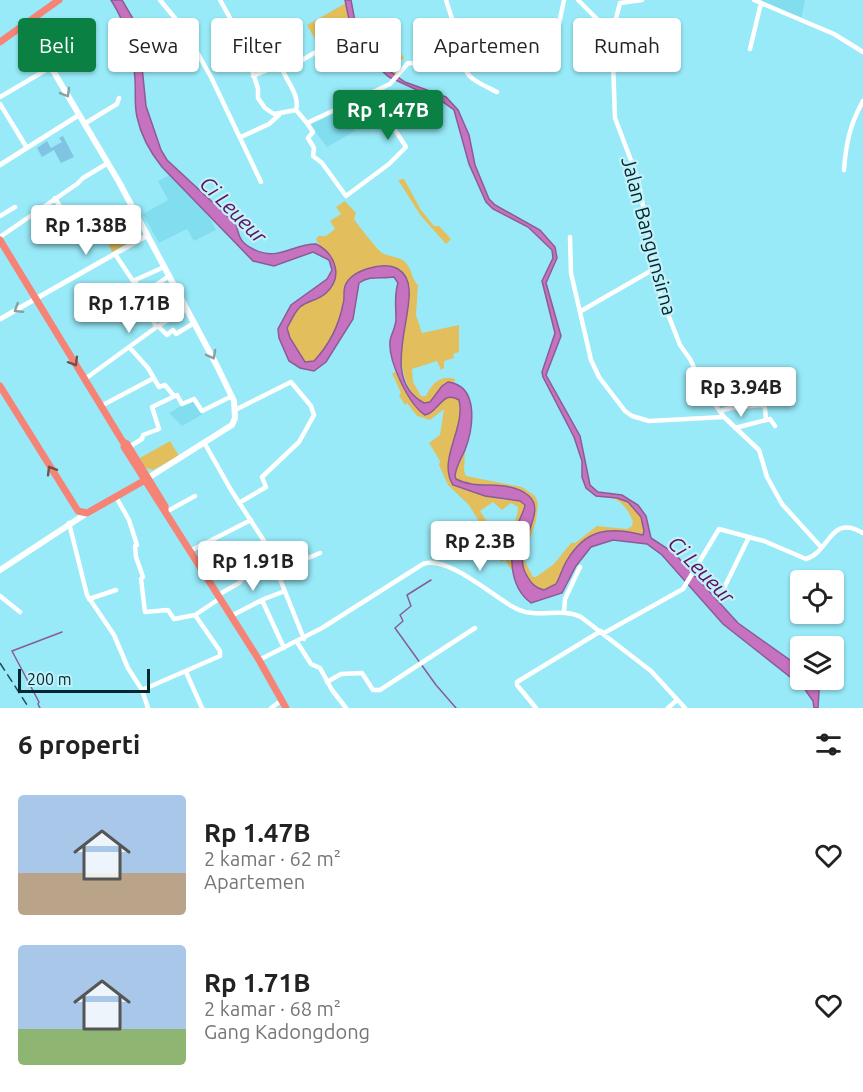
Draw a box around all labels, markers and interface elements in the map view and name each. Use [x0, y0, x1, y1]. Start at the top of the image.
chip: Beli [18, 18, 96, 72]
chip: Sewa [108, 18, 199, 72]
chip: Filter [211, 18, 303, 72]
chip: Baru [315, 18, 401, 72]
chip: Apartemen [413, 18, 561, 72]
chip: Rumah [573, 18, 681, 72]
one-way arrow [59, 87, 70, 97]
pin: Rp 1.47B [326, 90, 450, 141]
text: Rp 1.47B [347, 98, 429, 121]
street label: Jalan Bangunsirna [617, 154, 682, 318]
water label: Ci Leueur [195, 171, 273, 248]
pin: Rp 1.38B [24, 205, 148, 256]
text: Rp 1.38B [45, 213, 127, 236]
pin: Rp 1.71B [67, 283, 191, 334]
text: Rp 1.71B [88, 291, 170, 314]
one-way arrow [14, 301, 24, 313]
one-way arrow [205, 349, 216, 360]
one-way arrow [67, 356, 79, 366]
pin: Rp 3.94B [679, 367, 803, 418]
text: Rp 3.94B [700, 375, 782, 398]
one-way arrow [46, 466, 58, 476]
pin: Rp 2.3B [425, 521, 535, 572]
text: Rp 2.3B [445, 529, 515, 552]
water label: Ci Leueur [664, 531, 740, 609]
pin: Rp 1.91B [191, 541, 315, 592]
text: Rp 1.91B [212, 549, 294, 572]
map controls [790, 570, 844, 690]
button: locate [790, 570, 844, 624]
button: layers [790, 636, 844, 690]
scale bar [18, 666, 150, 694]
text: 200 m [27, 670, 72, 688]
icon: filters [812, 728, 845, 761]
text: 6 properti [18, 730, 140, 759]
text: Rp 1.47B [204, 818, 310, 847]
icon: home [66, 819, 138, 891]
icon: heart [812, 839, 845, 872]
text: 2 kamar · 62 m² [204, 847, 341, 870]
text: Apartemen [204, 870, 305, 893]
text: Rp 1.71B [204, 968, 310, 997]
icon: home [66, 969, 138, 1041]
icon: heart [812, 989, 845, 1022]
text: 2 kamar · 68 m² [204, 997, 341, 1020]
text: Gang Kadongdong [204, 1020, 370, 1043]

